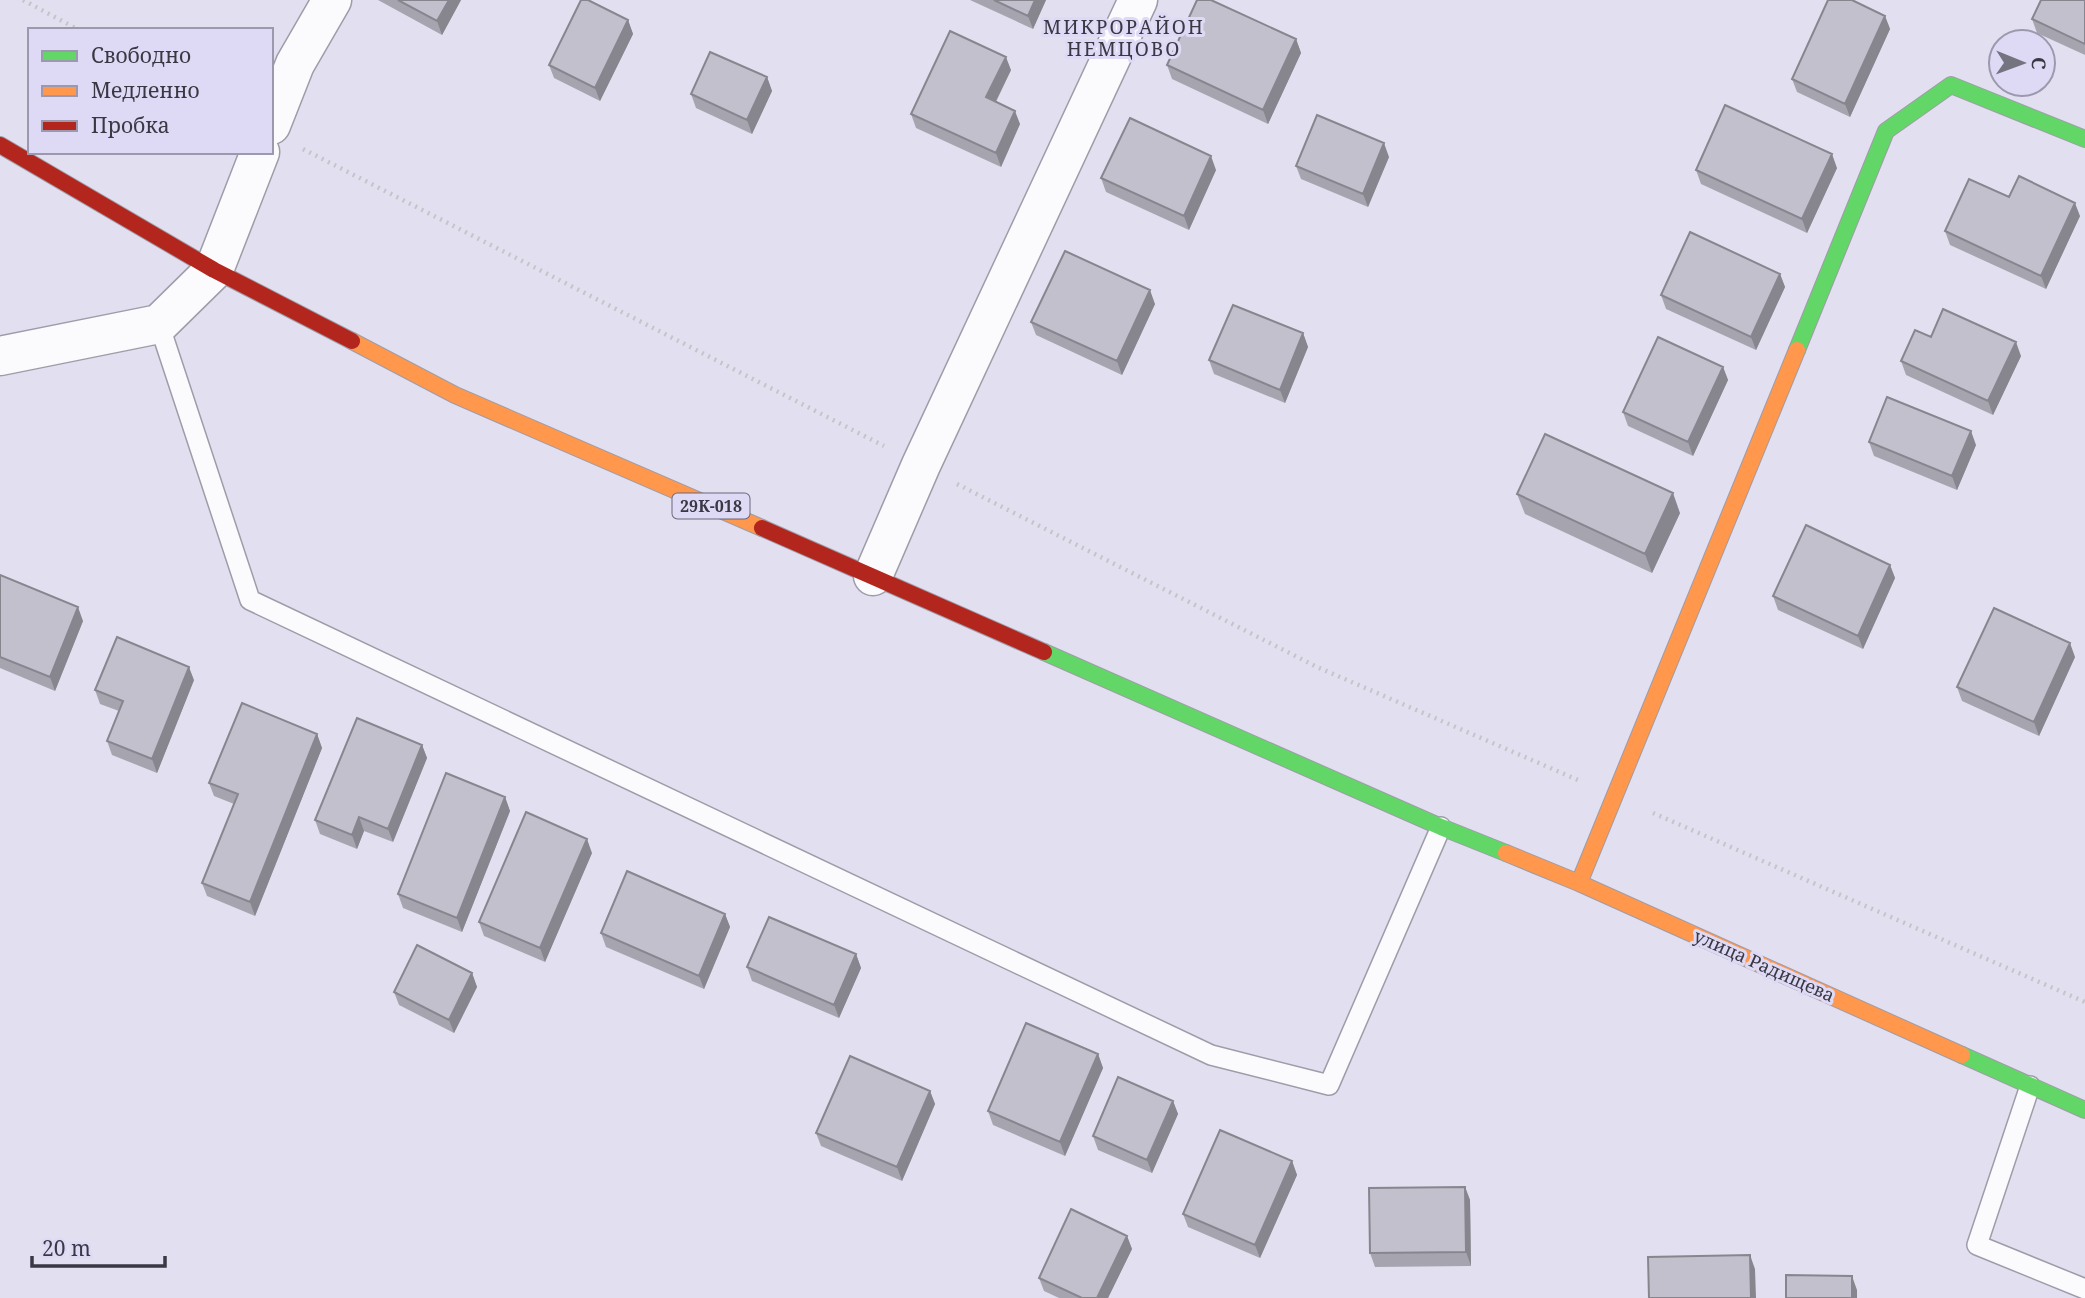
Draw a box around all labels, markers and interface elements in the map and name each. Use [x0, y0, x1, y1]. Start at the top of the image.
district label: МИКРОРАЙОН НЕМЦОВО [1043, 14, 1205, 62]
legend [28, 28, 273, 154]
north arrow [1987, 28, 2057, 98]
text: Свободно [91, 41, 191, 69]
text: С [2026, 57, 2052, 70]
text: Медленно [91, 76, 200, 104]
text: Пробка [91, 111, 170, 139]
road number: 29К-018 [672, 494, 750, 519]
street label: улица Радищева [1690, 923, 1839, 1007]
scale bar [32, 1224, 164, 1268]
text: 20 m [42, 1234, 91, 1262]

